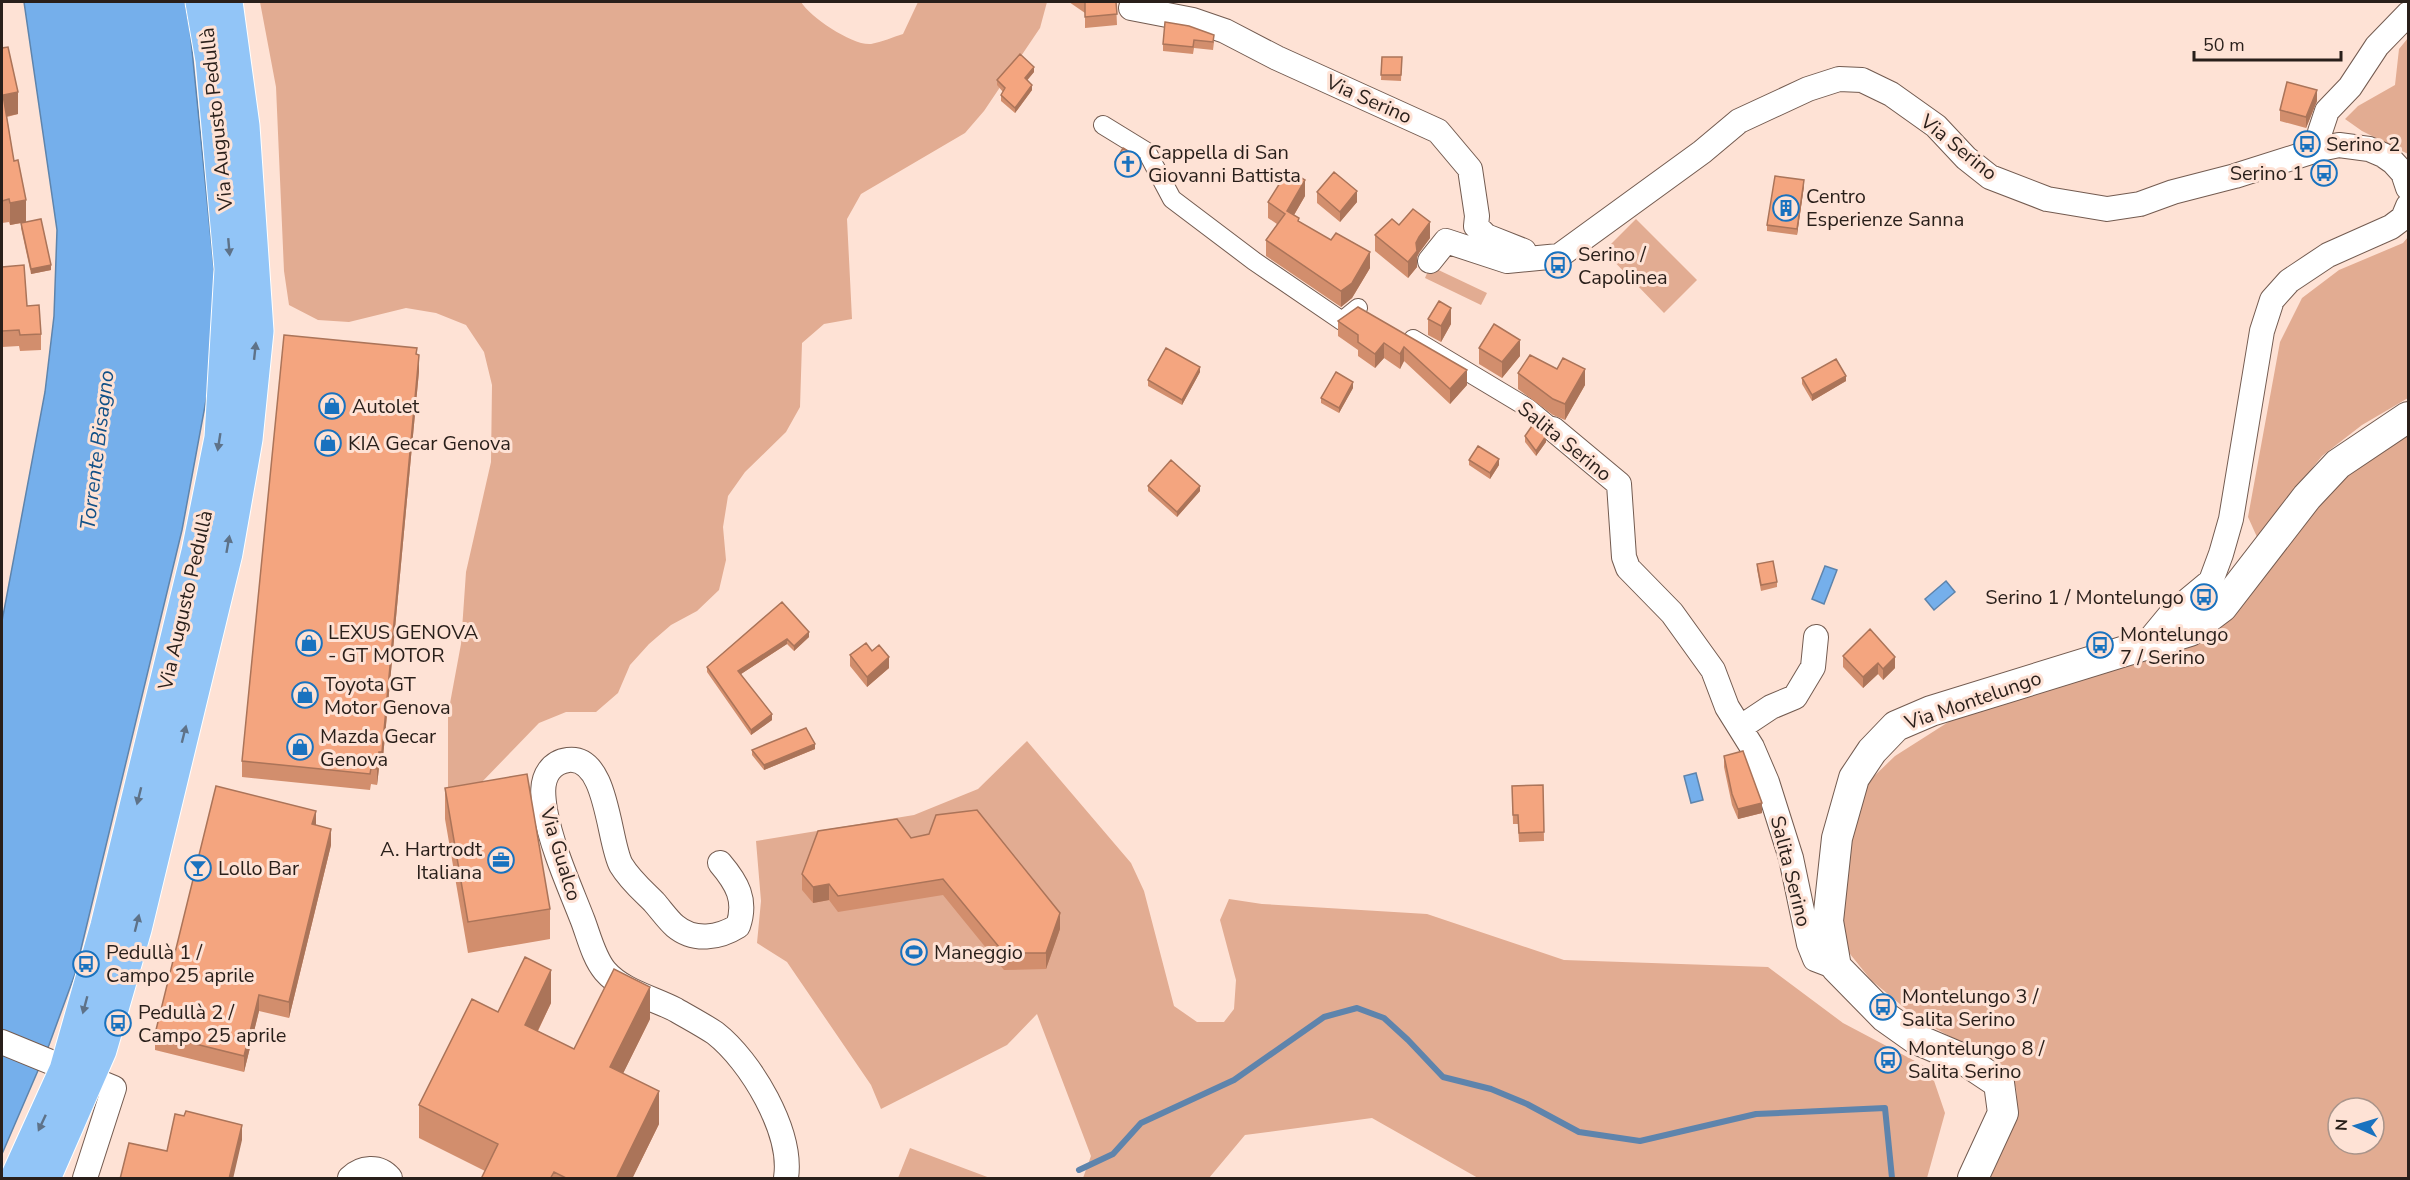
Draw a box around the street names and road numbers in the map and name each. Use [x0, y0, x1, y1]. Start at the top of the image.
street label: Via Augusto Pedullà [193, 26, 240, 213]
street label: Via Serino [1321, 68, 1416, 130]
street label: Via Serino [1914, 108, 2003, 187]
street label: Salita Serino [1512, 395, 1617, 488]
street label: Via Augusto Pedullà [151, 508, 219, 694]
street label: Via Montelungo [1900, 664, 2045, 737]
street label: Via Gualco [533, 803, 588, 904]
street label: Salita Serino [1764, 813, 1817, 929]

